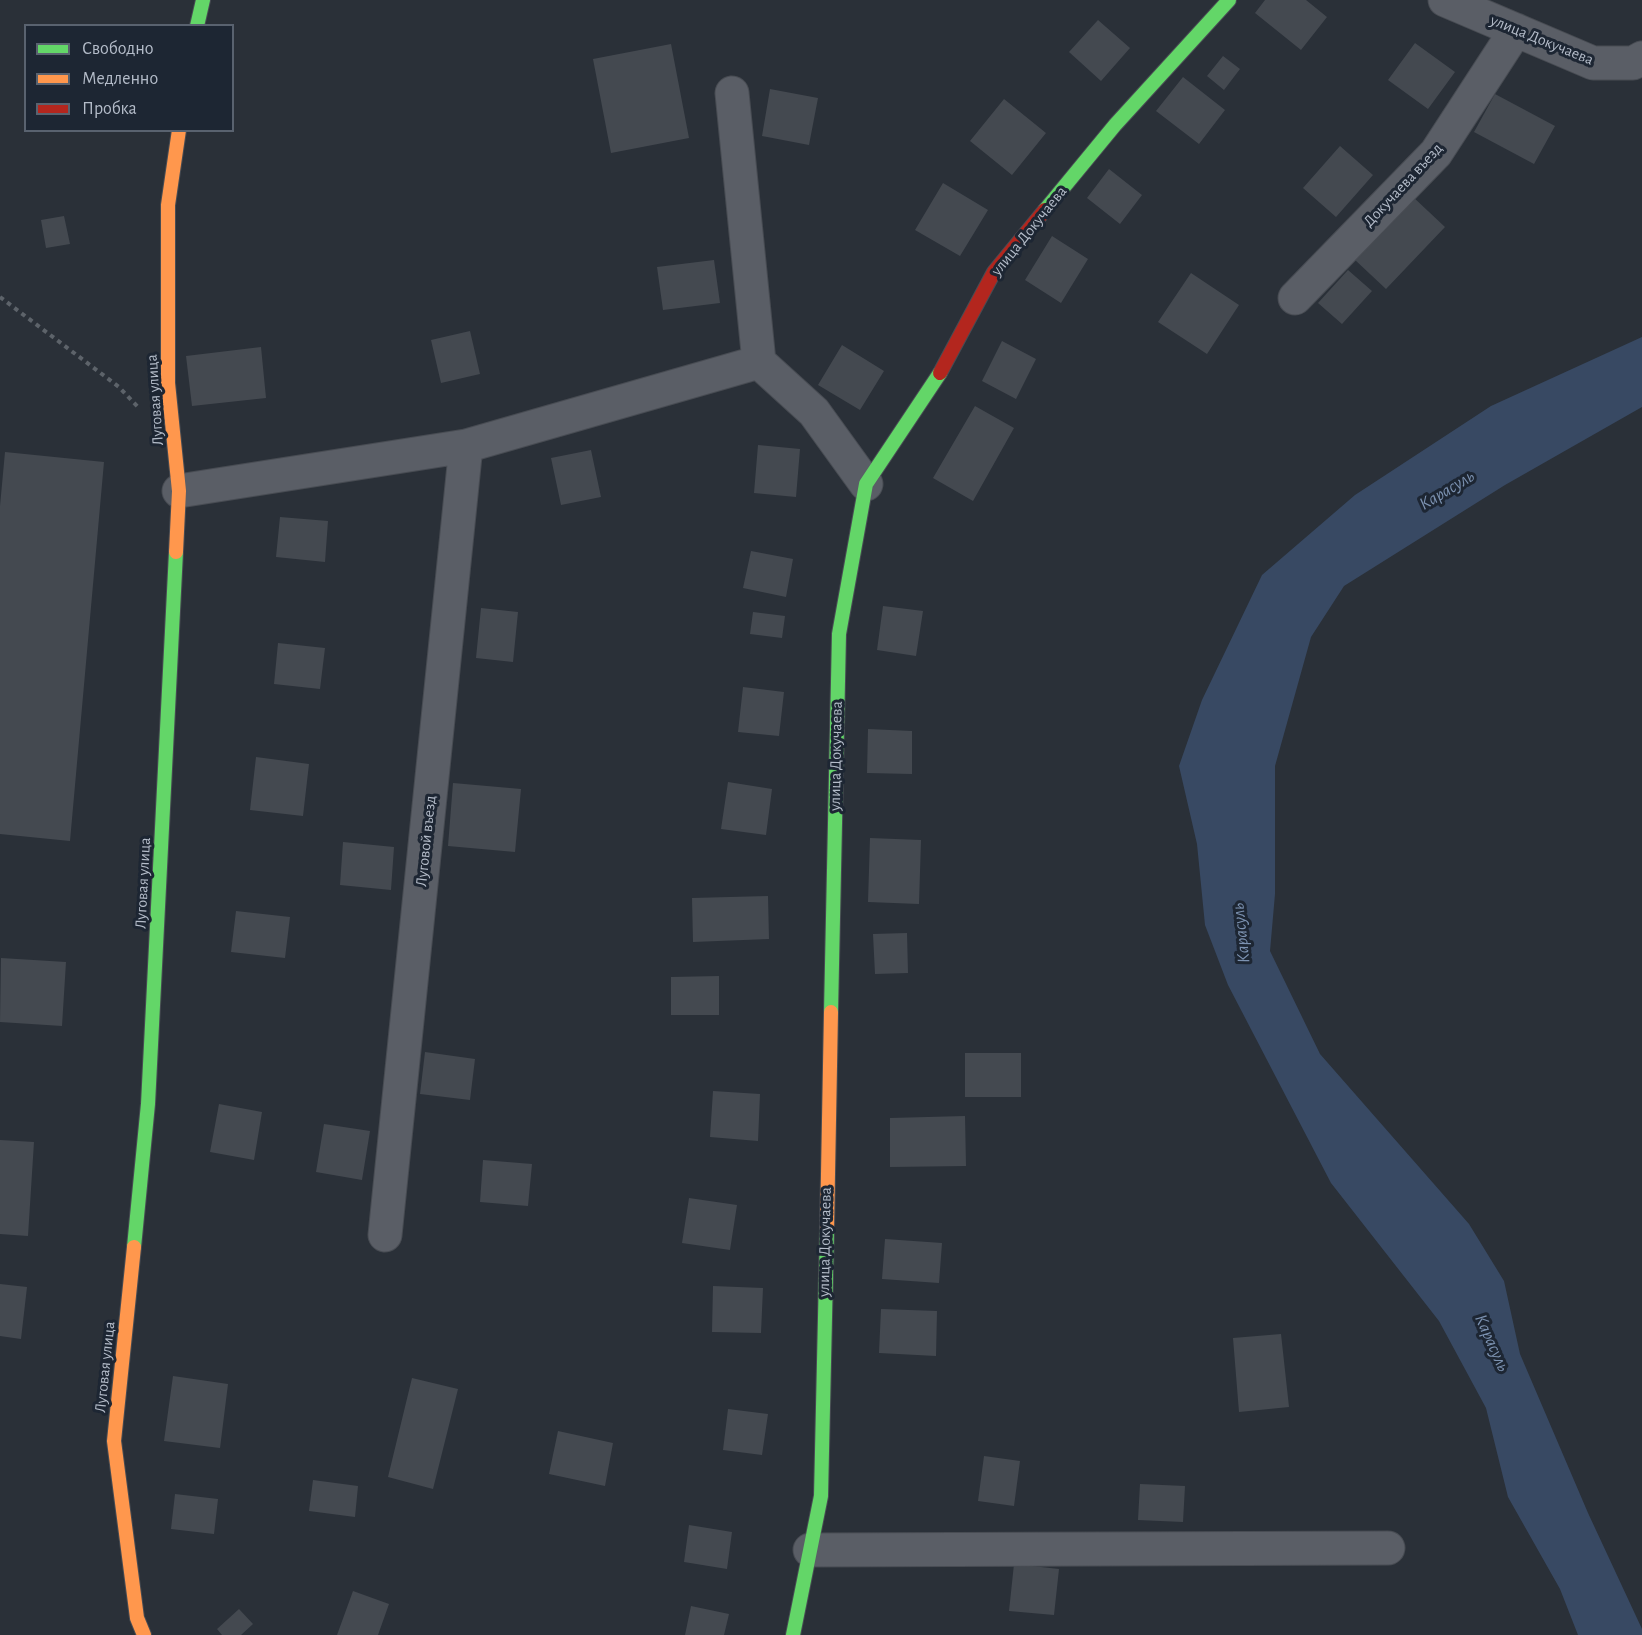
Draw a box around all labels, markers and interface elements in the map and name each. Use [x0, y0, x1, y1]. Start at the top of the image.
street label: улица Докучаева [1488, 11, 1596, 69]
legend [24, 24, 234, 132]
text: Свободно [82, 40, 154, 58]
text: Медленно [82, 70, 158, 88]
text: Пробка [82, 100, 137, 118]
street label: Докучаева въезд [1359, 139, 1447, 231]
street label: улица Докучаева [987, 182, 1071, 280]
street label: Луговая улица [142, 354, 168, 446]
water label: Карасуль [1415, 465, 1479, 515]
street label: улица Докучаева [825, 701, 847, 811]
street label: Луговой въезд [412, 795, 440, 887]
street label: Луговая улица [131, 837, 155, 929]
water label: Карасуль [1227, 902, 1255, 964]
street label: улица Докучаева [814, 1187, 836, 1297]
water label: Карасуль [1470, 1311, 1514, 1375]
street label: Луговая улица [91, 1321, 119, 1413]

